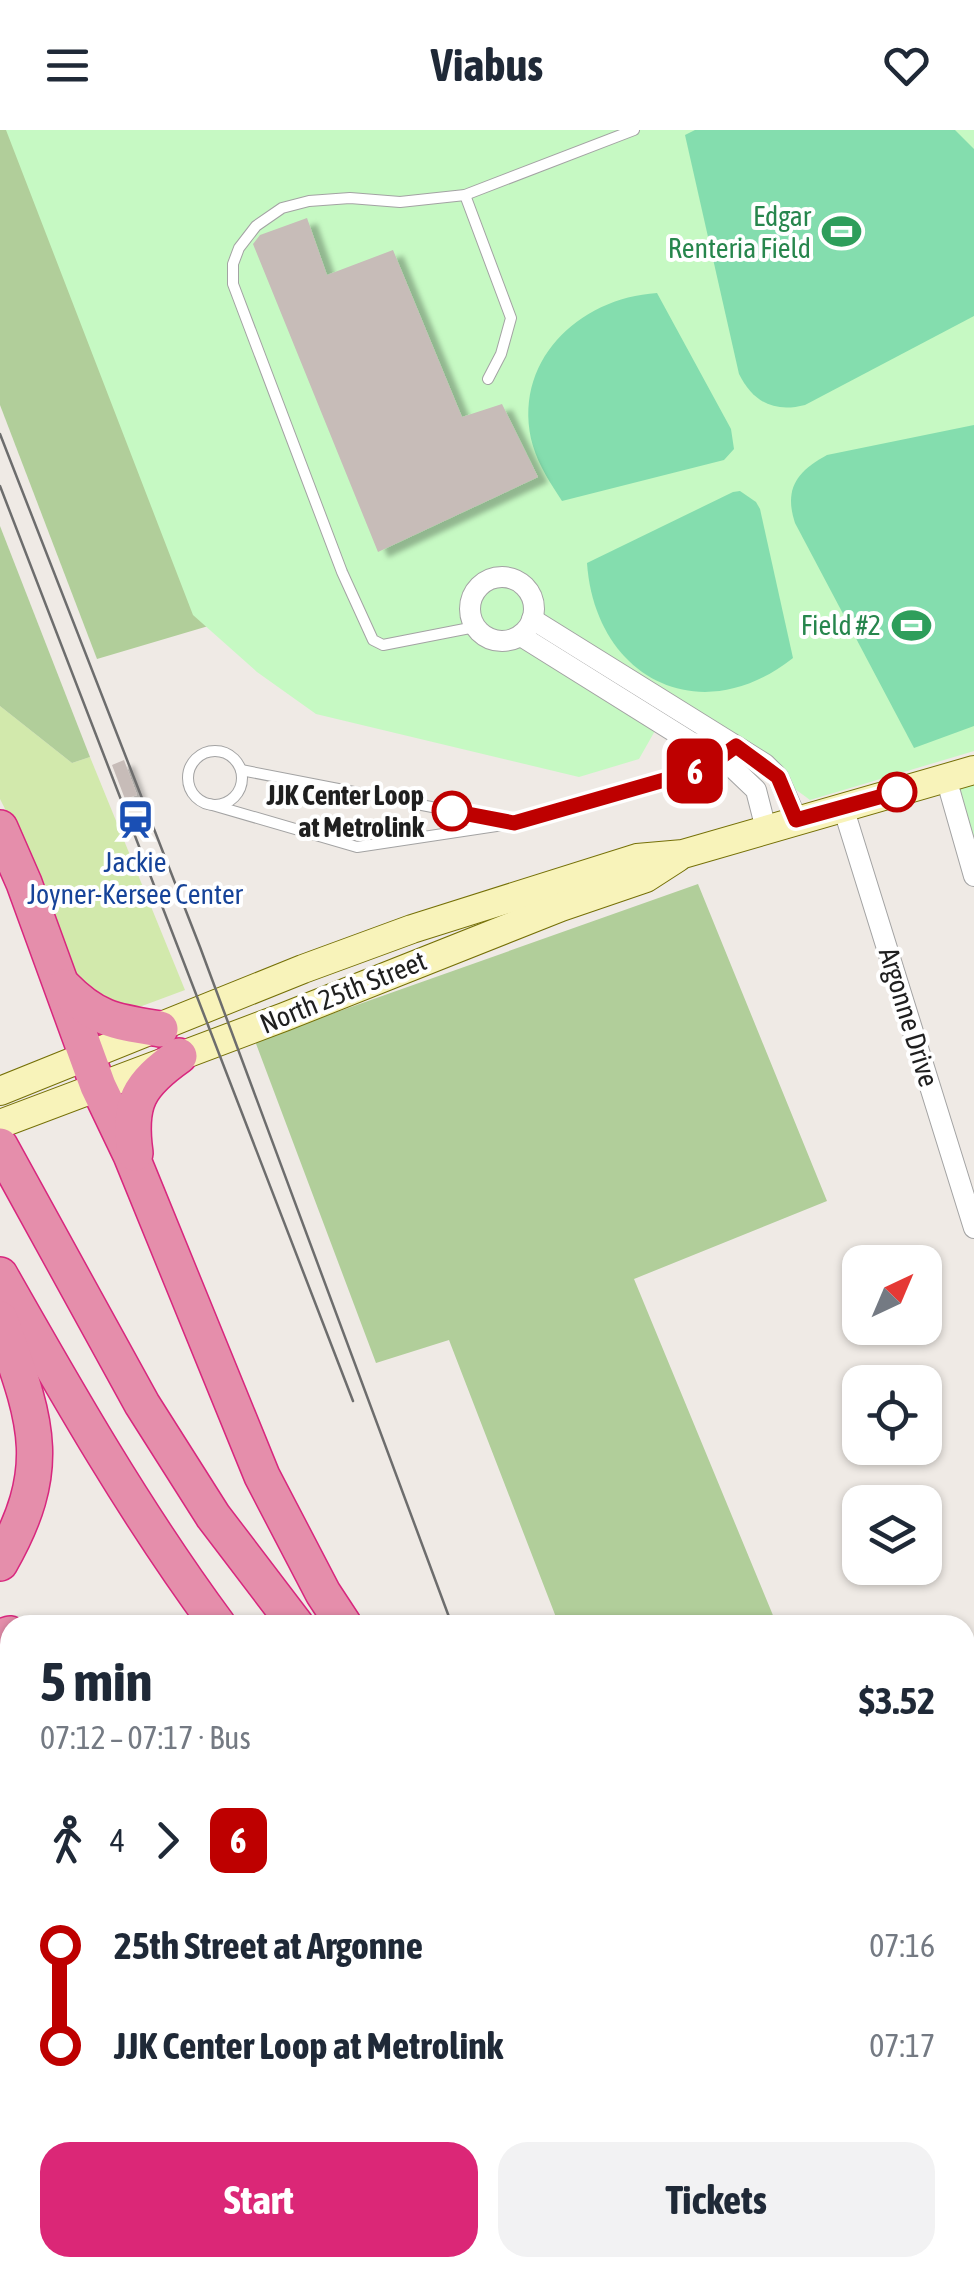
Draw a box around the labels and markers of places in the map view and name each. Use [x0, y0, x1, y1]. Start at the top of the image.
place label: Edgar Renteria Field [668, 200, 812, 264]
sports icon: Edgar Renteria Field [820, 211, 862, 253]
sports icon: Field #2 [890, 604, 932, 646]
place label: Field #2 [801, 609, 881, 641]
unlabelled marker [878, 773, 916, 811]
place label: JJK Center Loop at Metrolink [266, 779, 425, 843]
marker: JJK Center Loop at Metrolink [433, 792, 471, 830]
station icon: Jackie Joyner-Kersee Center [114, 798, 156, 840]
place label: Jackie Joyner-Kersee Center [27, 846, 244, 910]

